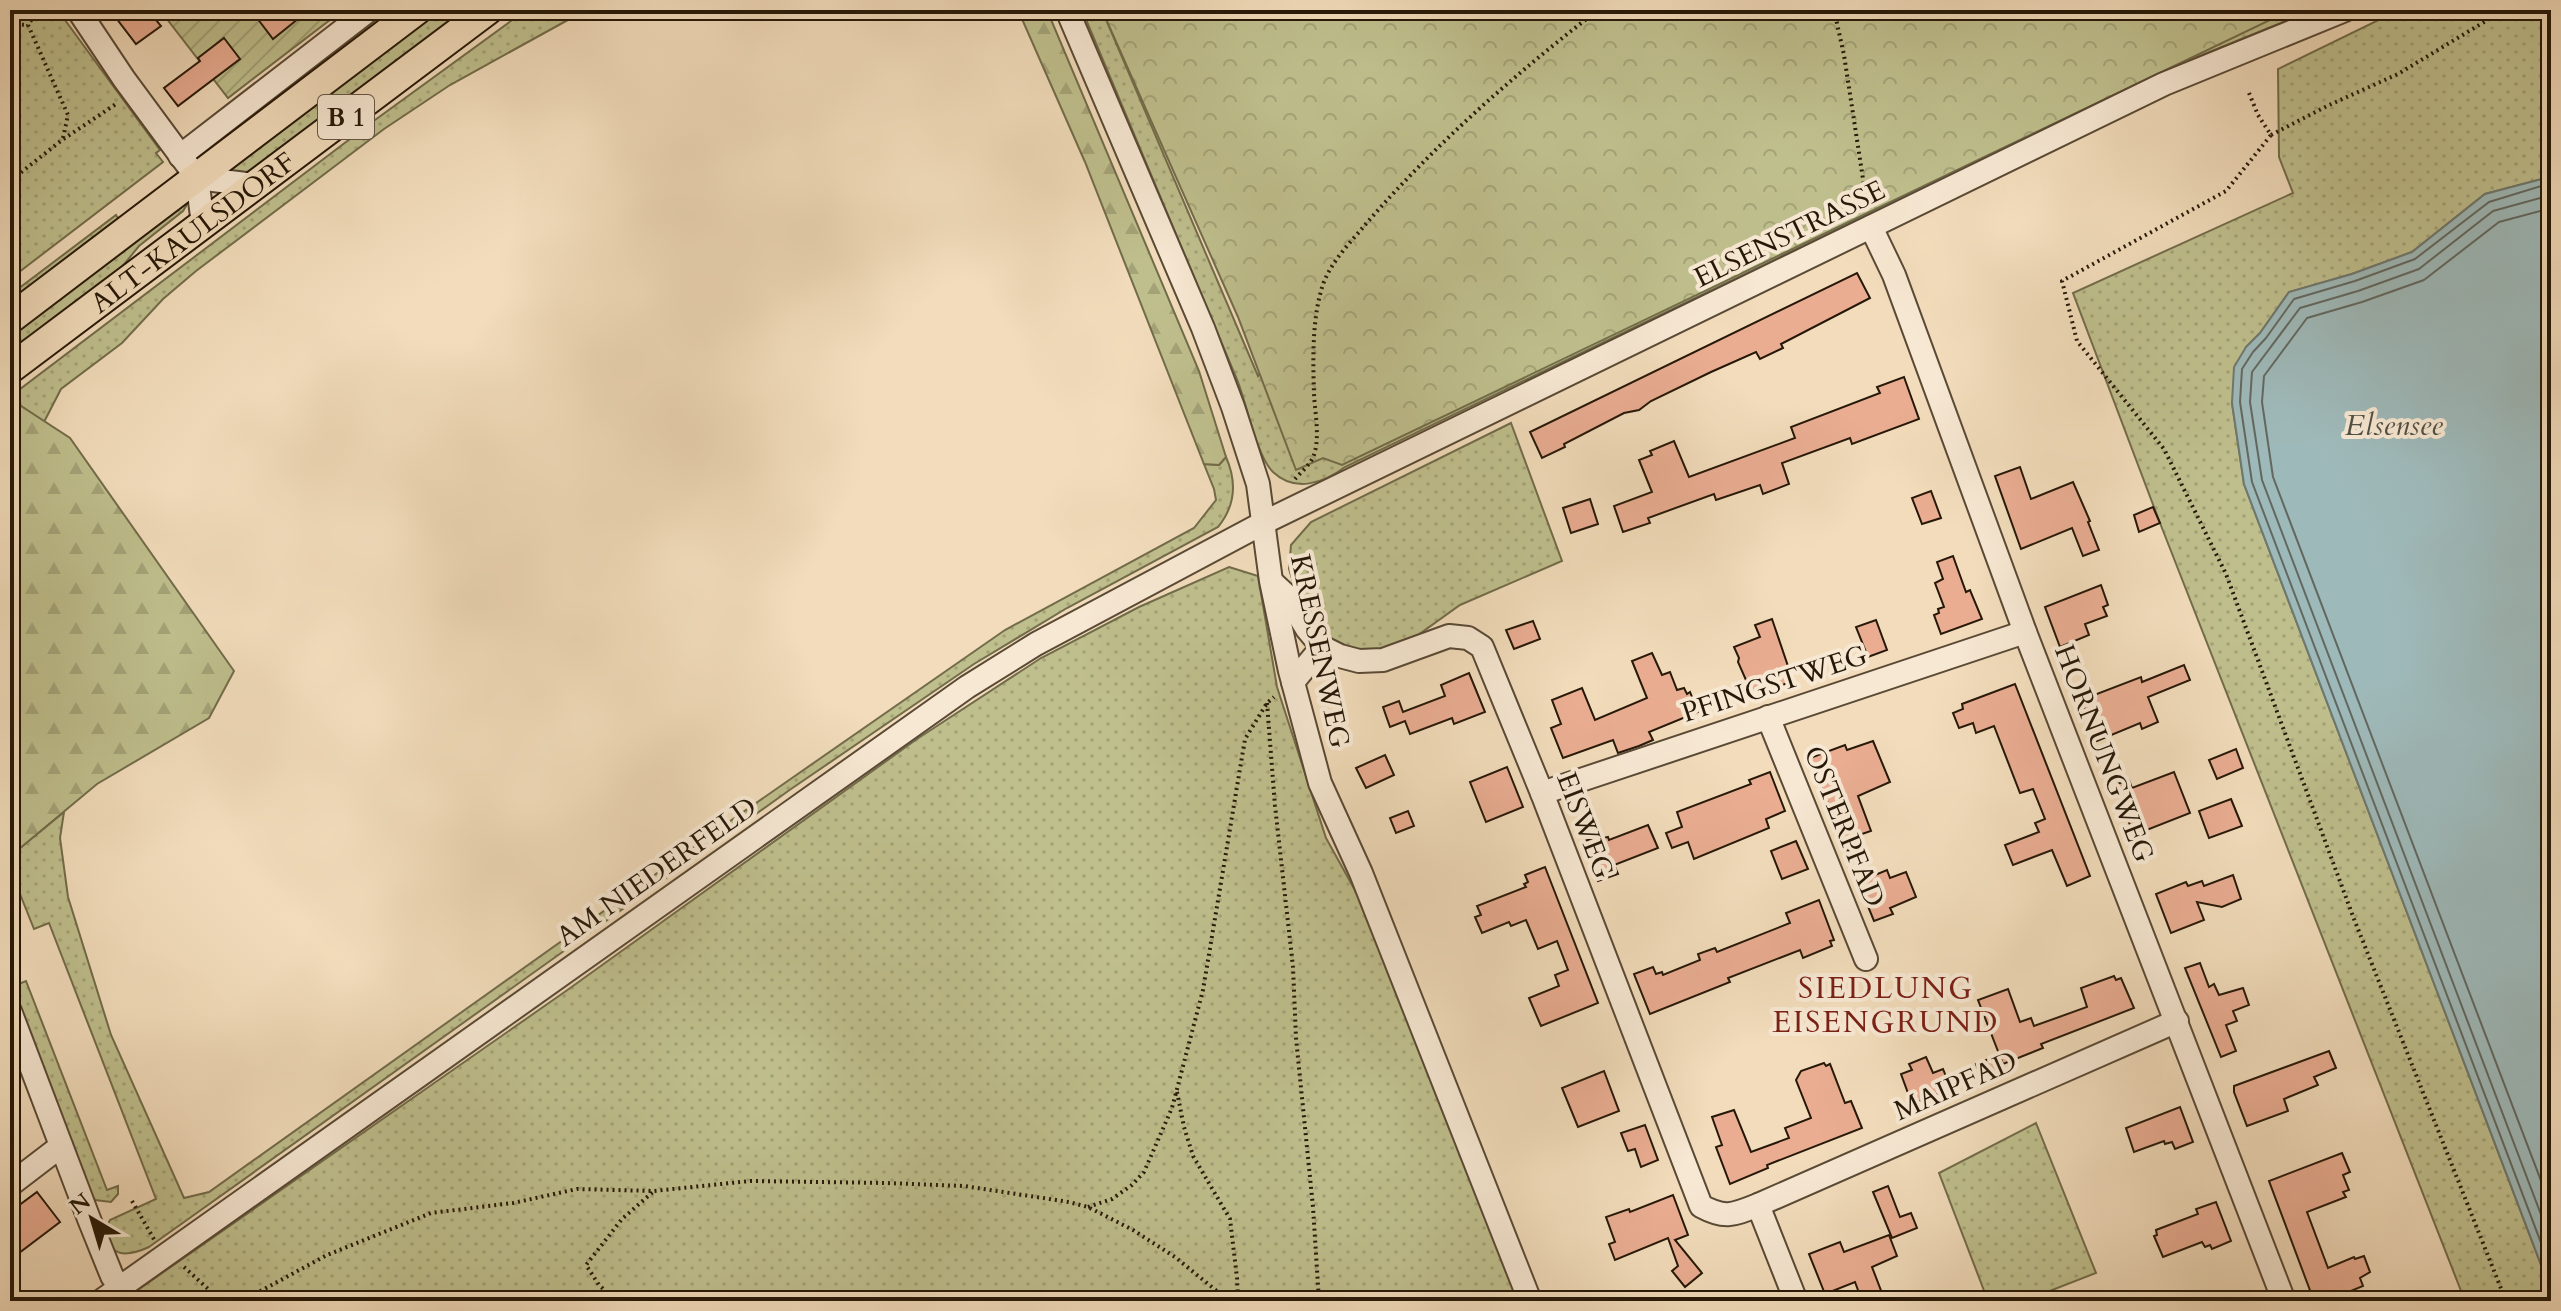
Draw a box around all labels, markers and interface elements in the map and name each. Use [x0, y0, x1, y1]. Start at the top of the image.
road number: B 1 [318, 95, 374, 139]
street label: ALT-KAULSDORF [83, 144, 303, 322]
street label: ELSENSTRASSE [1687, 171, 1892, 297]
water label: Elsensee [2345, 405, 2443, 446]
street label: KRESSENWEG [1281, 551, 1359, 752]
street label: PFINGSTWEG [1677, 636, 1872, 732]
street label: HORNUNGWEG [2045, 639, 2163, 868]
street label: OSTERPFAD [1794, 740, 1894, 913]
street label: EISWEG [1547, 767, 1623, 884]
street label: AM NIEDERFELD [549, 788, 765, 955]
district label: SIEDLUNG EISENGRUND [1773, 968, 1999, 1043]
street label: MAIPFAD [1888, 1042, 2023, 1130]
north arrow [52, 1179, 132, 1259]
text: N [64, 1186, 97, 1222]

